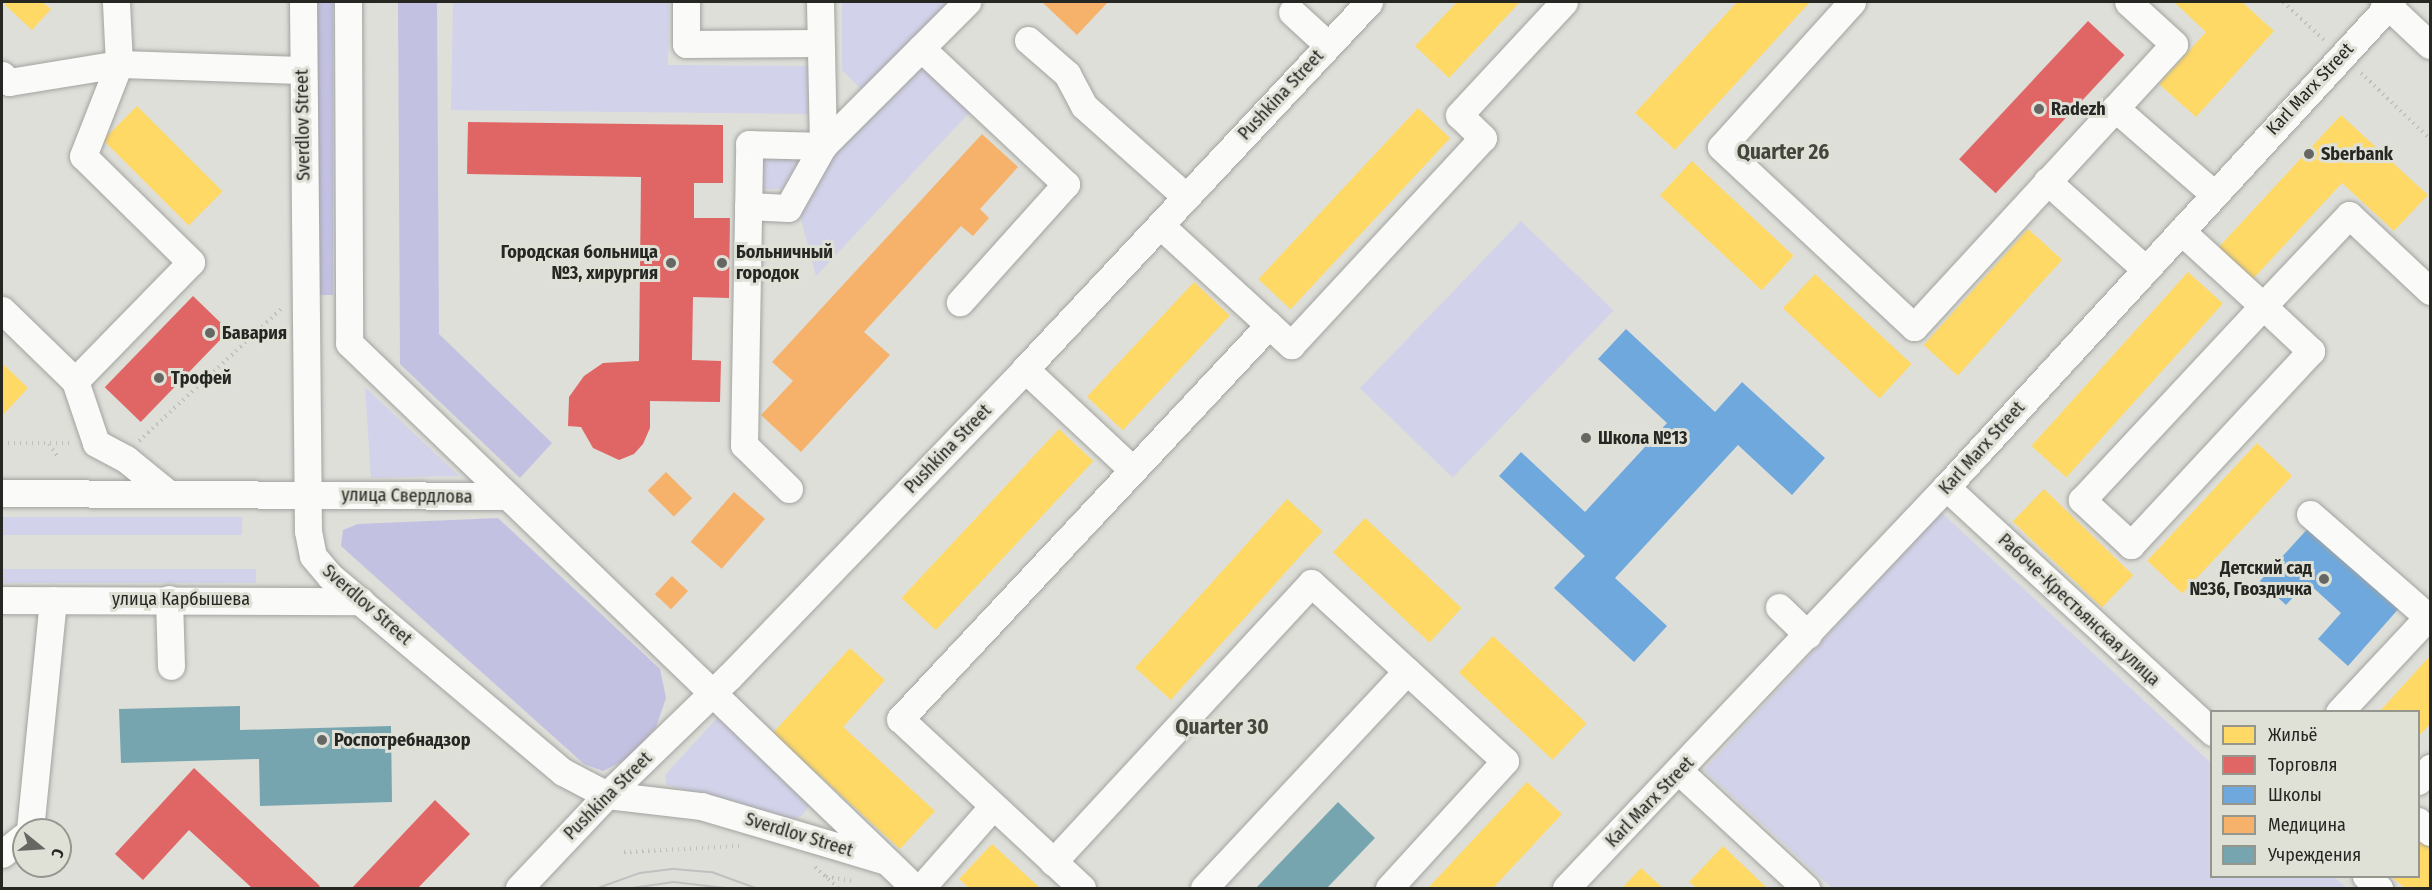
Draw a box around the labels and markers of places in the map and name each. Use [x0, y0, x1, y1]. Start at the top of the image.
place label: Radezh [2051, 98, 2106, 120]
marker: Radezh [2032, 102, 2046, 116]
place label: Sberbank [2321, 143, 2393, 165]
marker: Sberbank [2302, 147, 2316, 161]
place label: Городская больница №3, хирургия [501, 242, 658, 284]
place label: Больничный городок [736, 242, 833, 284]
marker: Городская больница №3, хирургия [662, 254, 680, 272]
marker: Больничный городок [713, 254, 731, 272]
place label: Бавария [222, 322, 287, 344]
marker: Бавария [203, 326, 217, 340]
place label: Трофей [171, 367, 232, 389]
marker: Трофей [152, 371, 166, 385]
place label: Школа №13 [1598, 427, 1688, 449]
marker: Школа №13 [1579, 431, 1593, 445]
place label: Детский сад №36, Гвоздичка [2189, 558, 2312, 600]
marker: Детский сад №36, Гвоздичка [2317, 572, 2331, 586]
place label: Роспотребнадзор [334, 729, 470, 751]
marker: Роспотребнадзор [315, 733, 329, 747]

